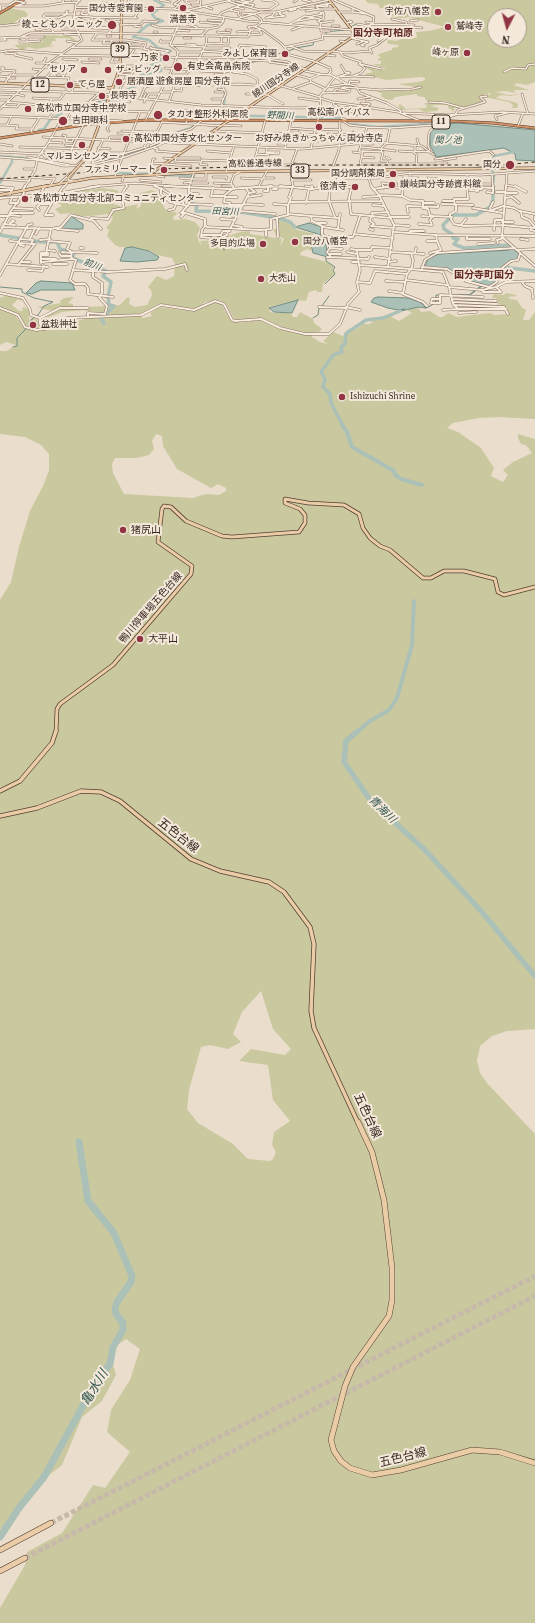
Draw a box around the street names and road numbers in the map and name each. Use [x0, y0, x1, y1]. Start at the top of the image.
road number: 39 [111, 43, 129, 57]
street label: 綾川国分寺線 [251, 61, 301, 101]
road number: 12 [31, 78, 49, 92]
street label: 高松南バイパス [308, 108, 370, 118]
road number: 11 [432, 115, 450, 129]
street label: 高松善通寺線 [228, 158, 282, 170]
road number: 33 [291, 164, 309, 178]
street label: 鴨川停車場五色台線 [117, 570, 185, 646]
street label: 五色台線 [155, 816, 201, 856]
street label: 五色台線 [350, 1091, 384, 1141]
street label: 五色台線 [378, 1445, 428, 1471]

